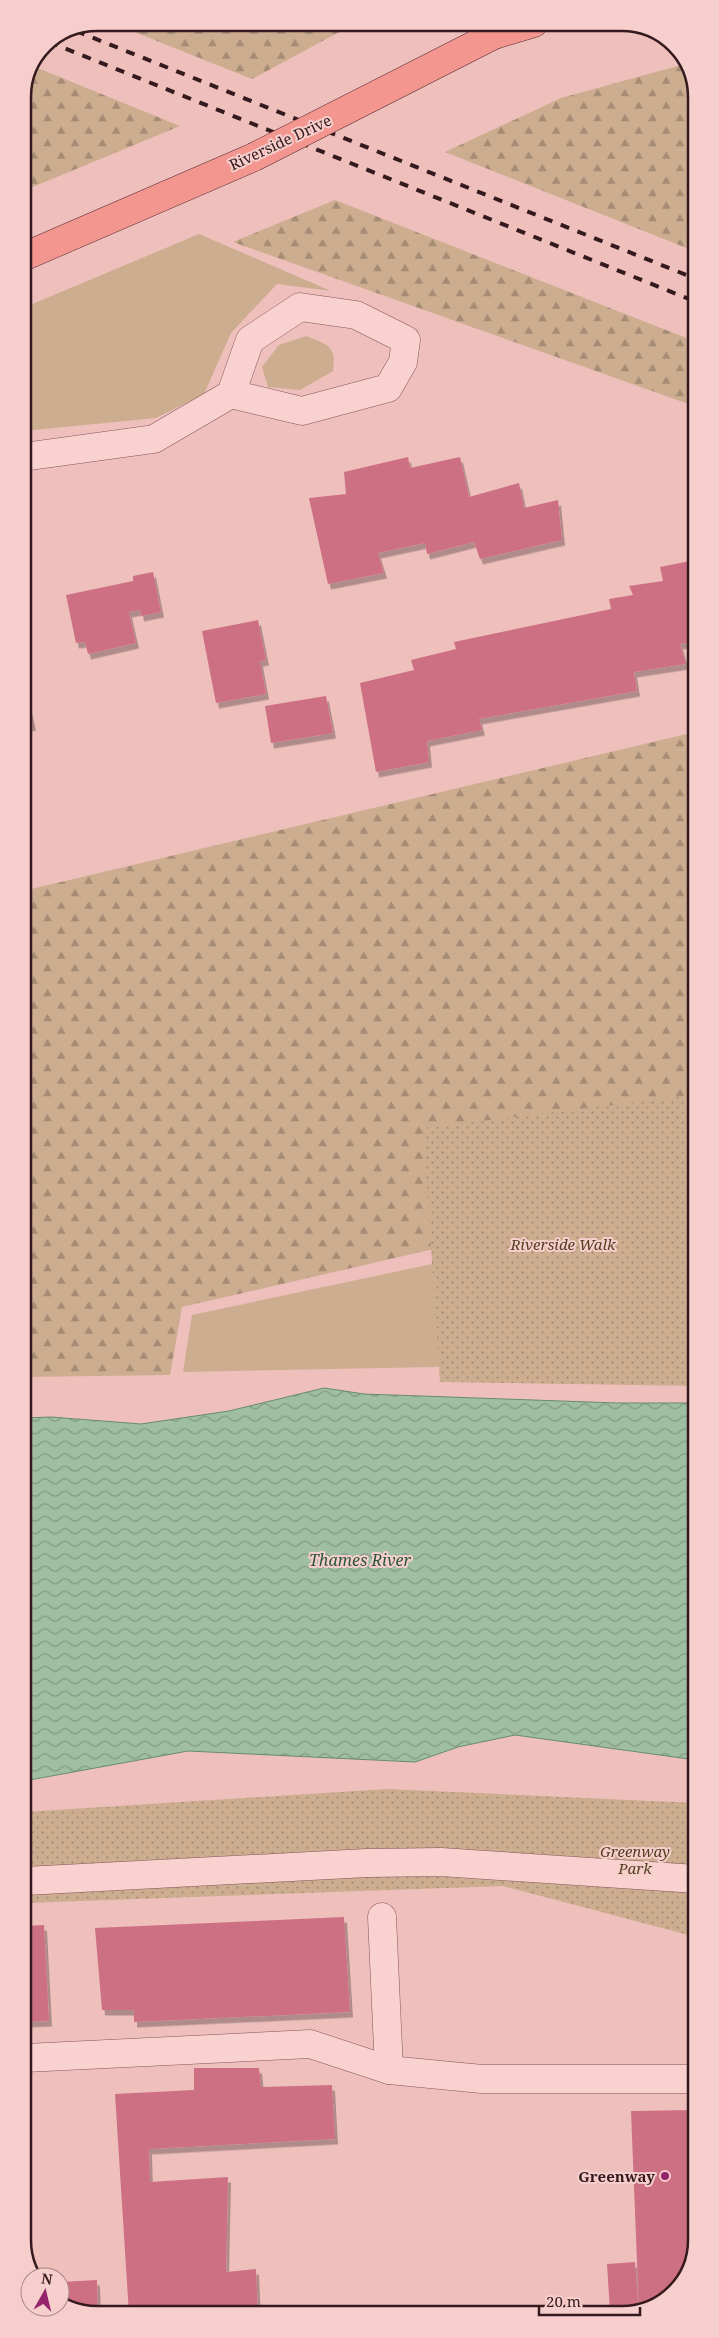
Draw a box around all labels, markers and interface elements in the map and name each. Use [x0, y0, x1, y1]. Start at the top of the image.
street label: Riverside Drive [226, 110, 334, 174]
park label: Riverside Walk [509, 1234, 616, 1254]
water label: Thames River [309, 1549, 411, 1571]
park label: Greenway Park [600, 1841, 670, 1878]
place label: Greenway [578, 2166, 655, 2186]
marker: Greenway [659, 2170, 671, 2182]
north arrow [20, 2267, 70, 2317]
text: N [40, 2268, 54, 2289]
scale bar [539, 2284, 640, 2316]
text: 20 m [546, 2291, 581, 2311]

